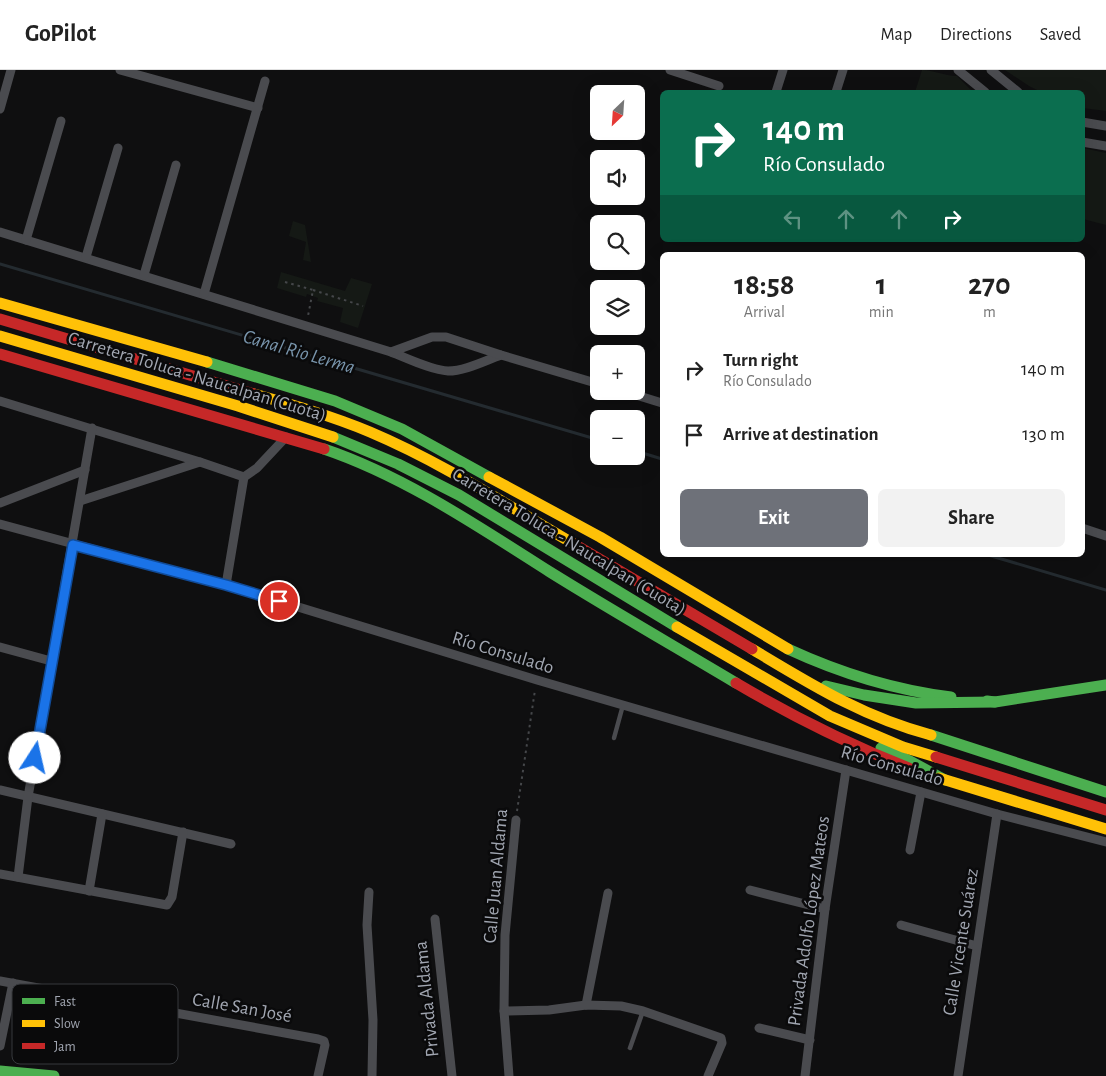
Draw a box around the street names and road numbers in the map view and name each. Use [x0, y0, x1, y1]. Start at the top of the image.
street label: Carretera Toluca - Naucalpan (Cuota) [65, 329, 329, 425]
street label: Carretera Toluca - Naucalpan (Cuota) [449, 465, 689, 619]
street label: Río Consulado [450, 629, 556, 677]
street label: Río Consulado [839, 742, 945, 790]
street label: Calle Juan Aldama [481, 808, 511, 944]
street label: Privada Adolfo López Mateos [785, 815, 833, 1027]
street label: Calle Vicente Suárez [940, 867, 982, 1017]
street label: Privada Aldama [411, 940, 443, 1058]
street label: Calle San José [191, 990, 293, 1026]

